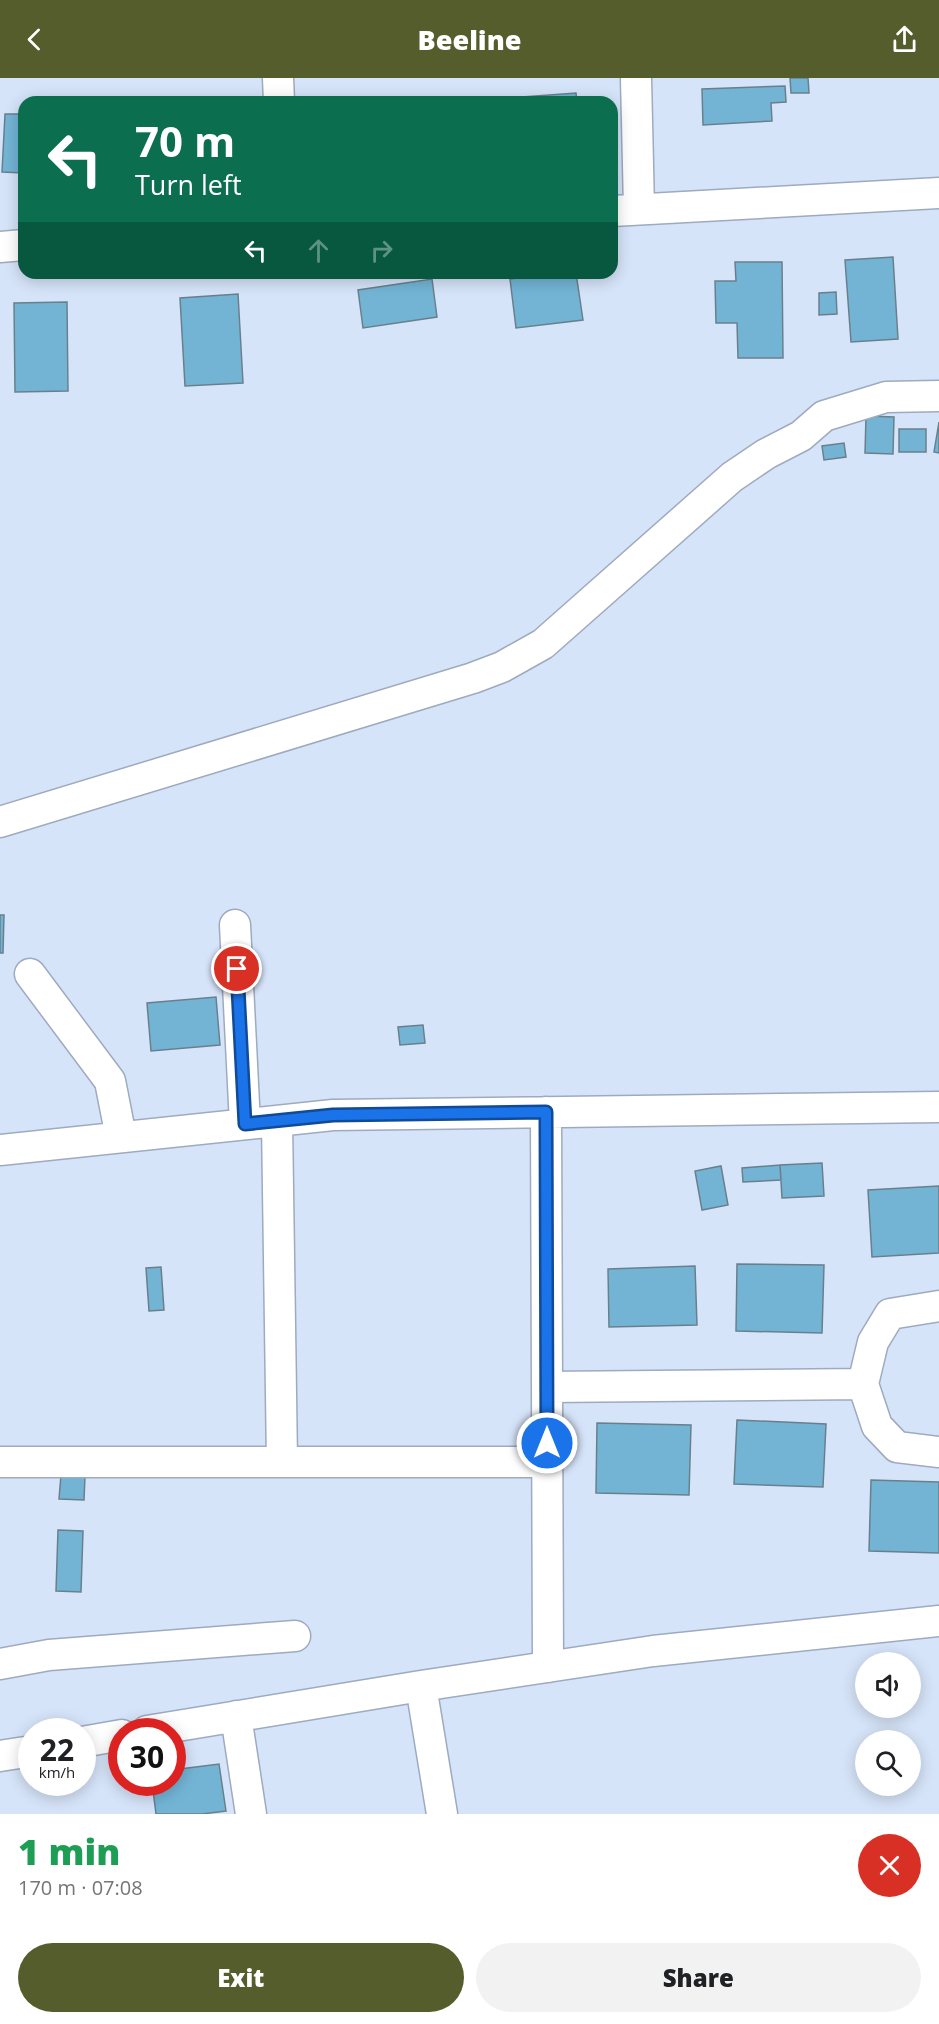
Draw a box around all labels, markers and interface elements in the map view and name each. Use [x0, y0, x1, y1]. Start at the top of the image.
text: Beeline [418, 21, 521, 58]
icon: back [18, 23, 51, 56]
icon: share [888, 23, 921, 56]
text: 70 m [135, 112, 235, 169]
icon: left [36, 120, 114, 198]
text: Turn left [135, 166, 242, 203]
icon: left [239, 234, 272, 267]
icon: ahead [302, 234, 335, 267]
icon: right [365, 234, 398, 267]
pin [211, 943, 262, 994]
icon: arrive [220, 952, 253, 985]
position arrow [515, 1411, 579, 1475]
map controls [855, 1652, 921, 1796]
button: sound [855, 1652, 921, 1718]
speed limit sign: 30 [108, 1718, 186, 1796]
text: 22 [40, 1729, 74, 1770]
button: search [855, 1730, 921, 1796]
text: km/h [39, 1762, 75, 1782]
text: 1 min [18, 1827, 120, 1876]
button: close [858, 1834, 921, 1897]
text: 170 m · 07:08 [18, 1874, 143, 1901]
button: Exit [18, 1943, 464, 2012]
button: Share [476, 1943, 921, 2012]

